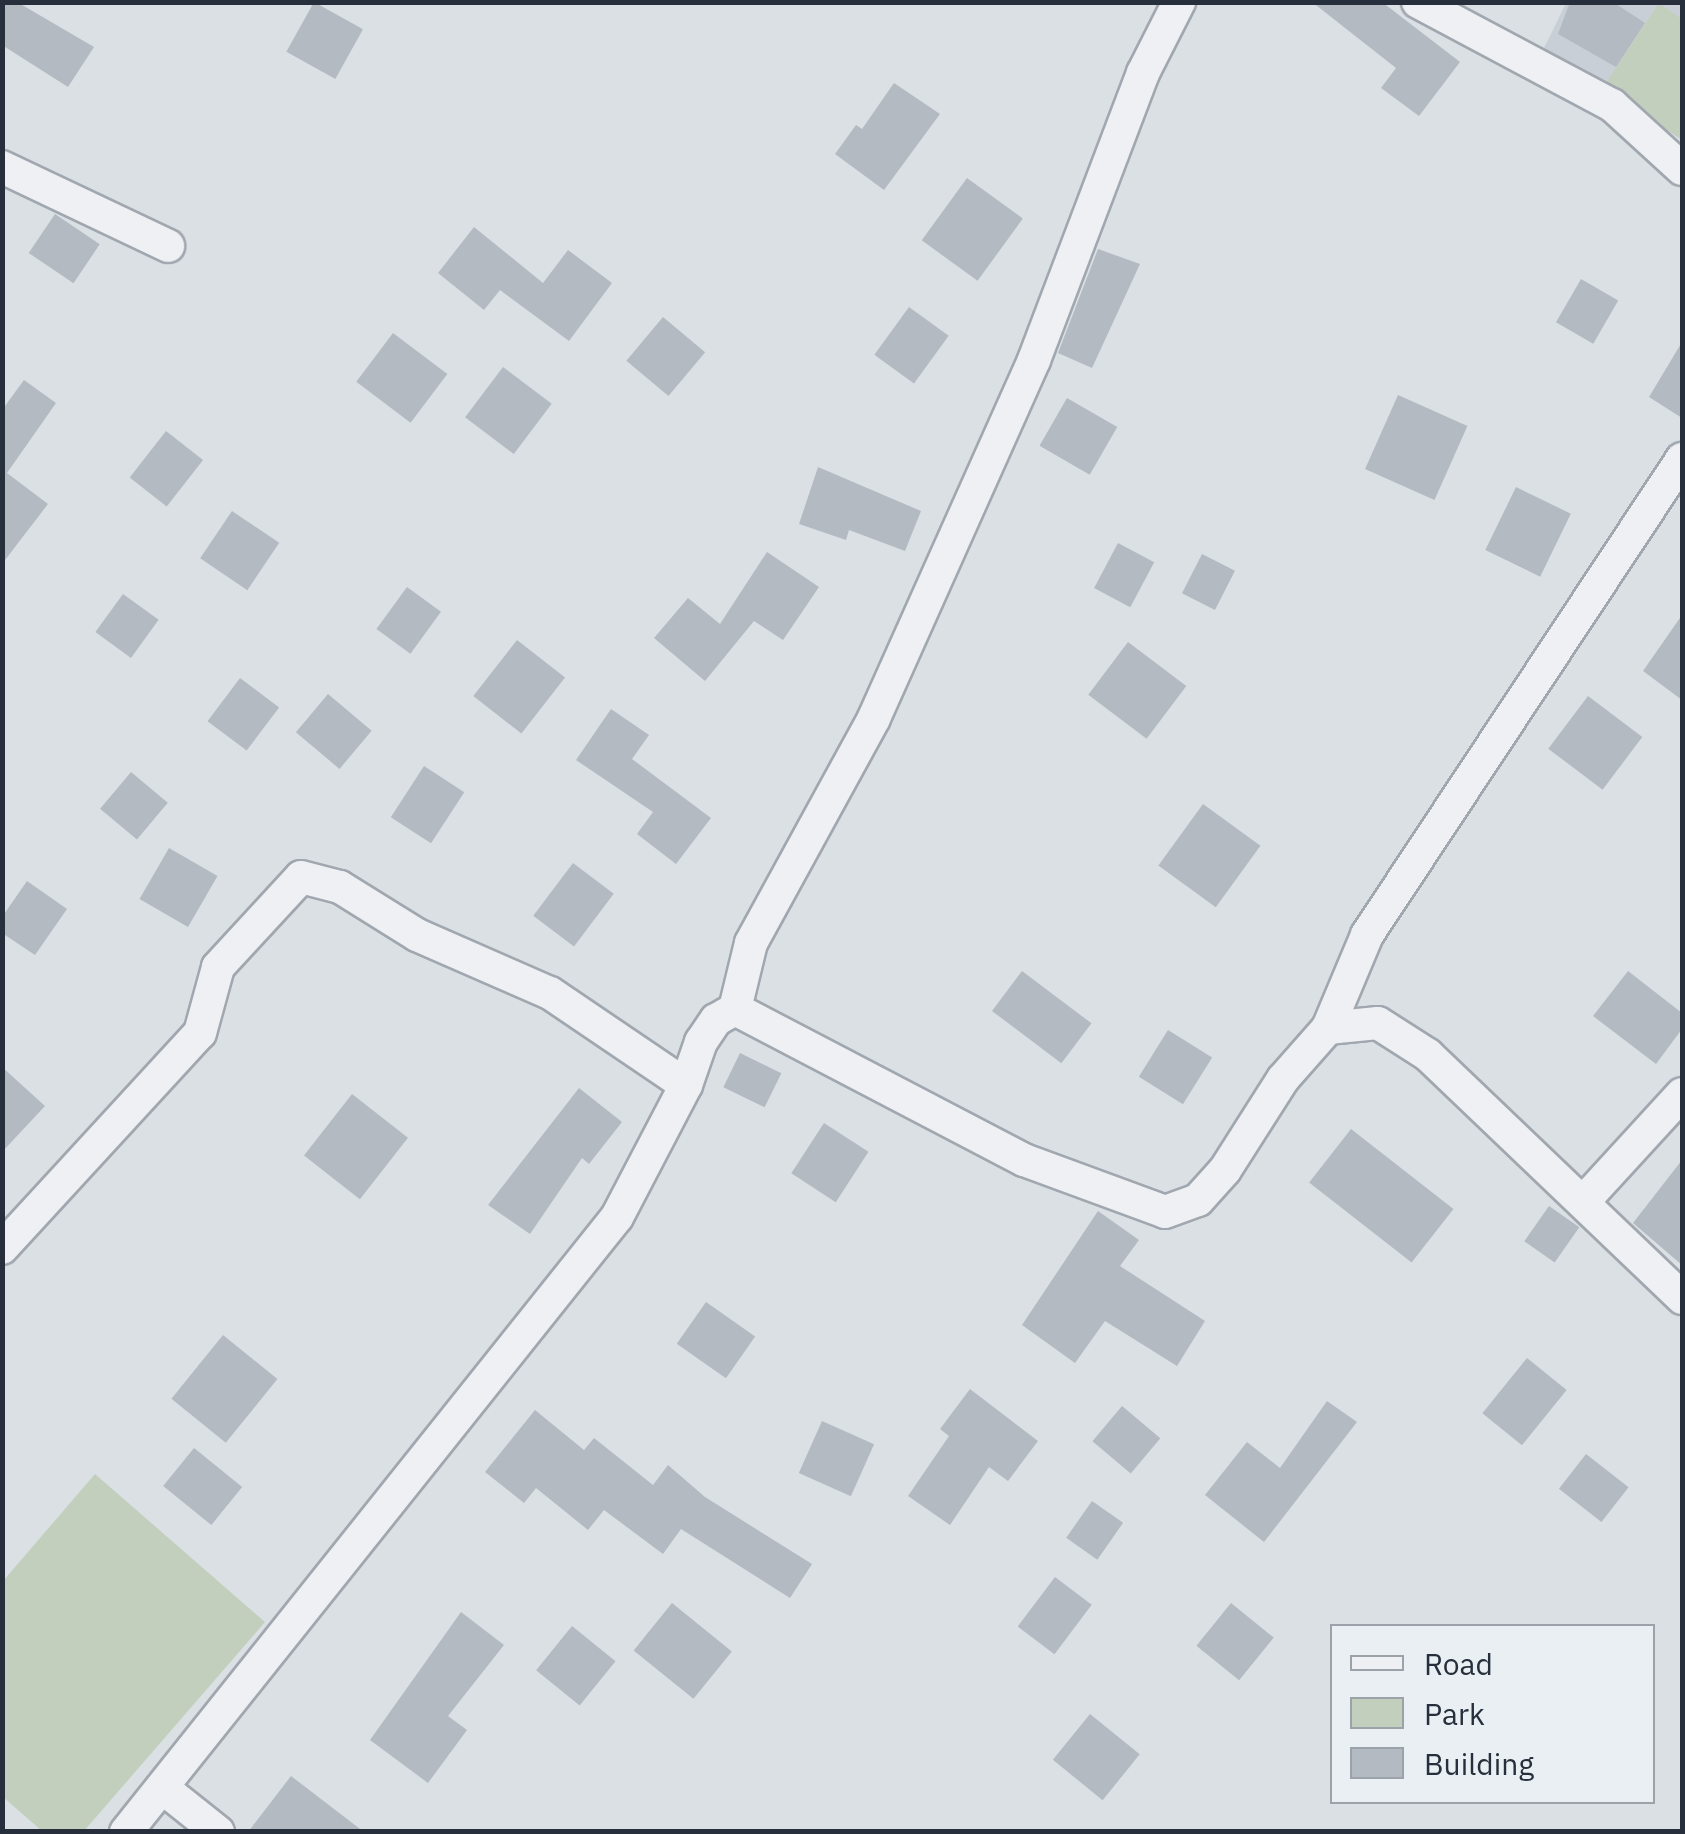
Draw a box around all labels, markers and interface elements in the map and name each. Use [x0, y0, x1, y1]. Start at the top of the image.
legend [1330, 1624, 1655, 1804]
text: Road [1424, 1644, 1493, 1683]
text: Park [1424, 1694, 1485, 1733]
text: Building [1424, 1744, 1534, 1783]

